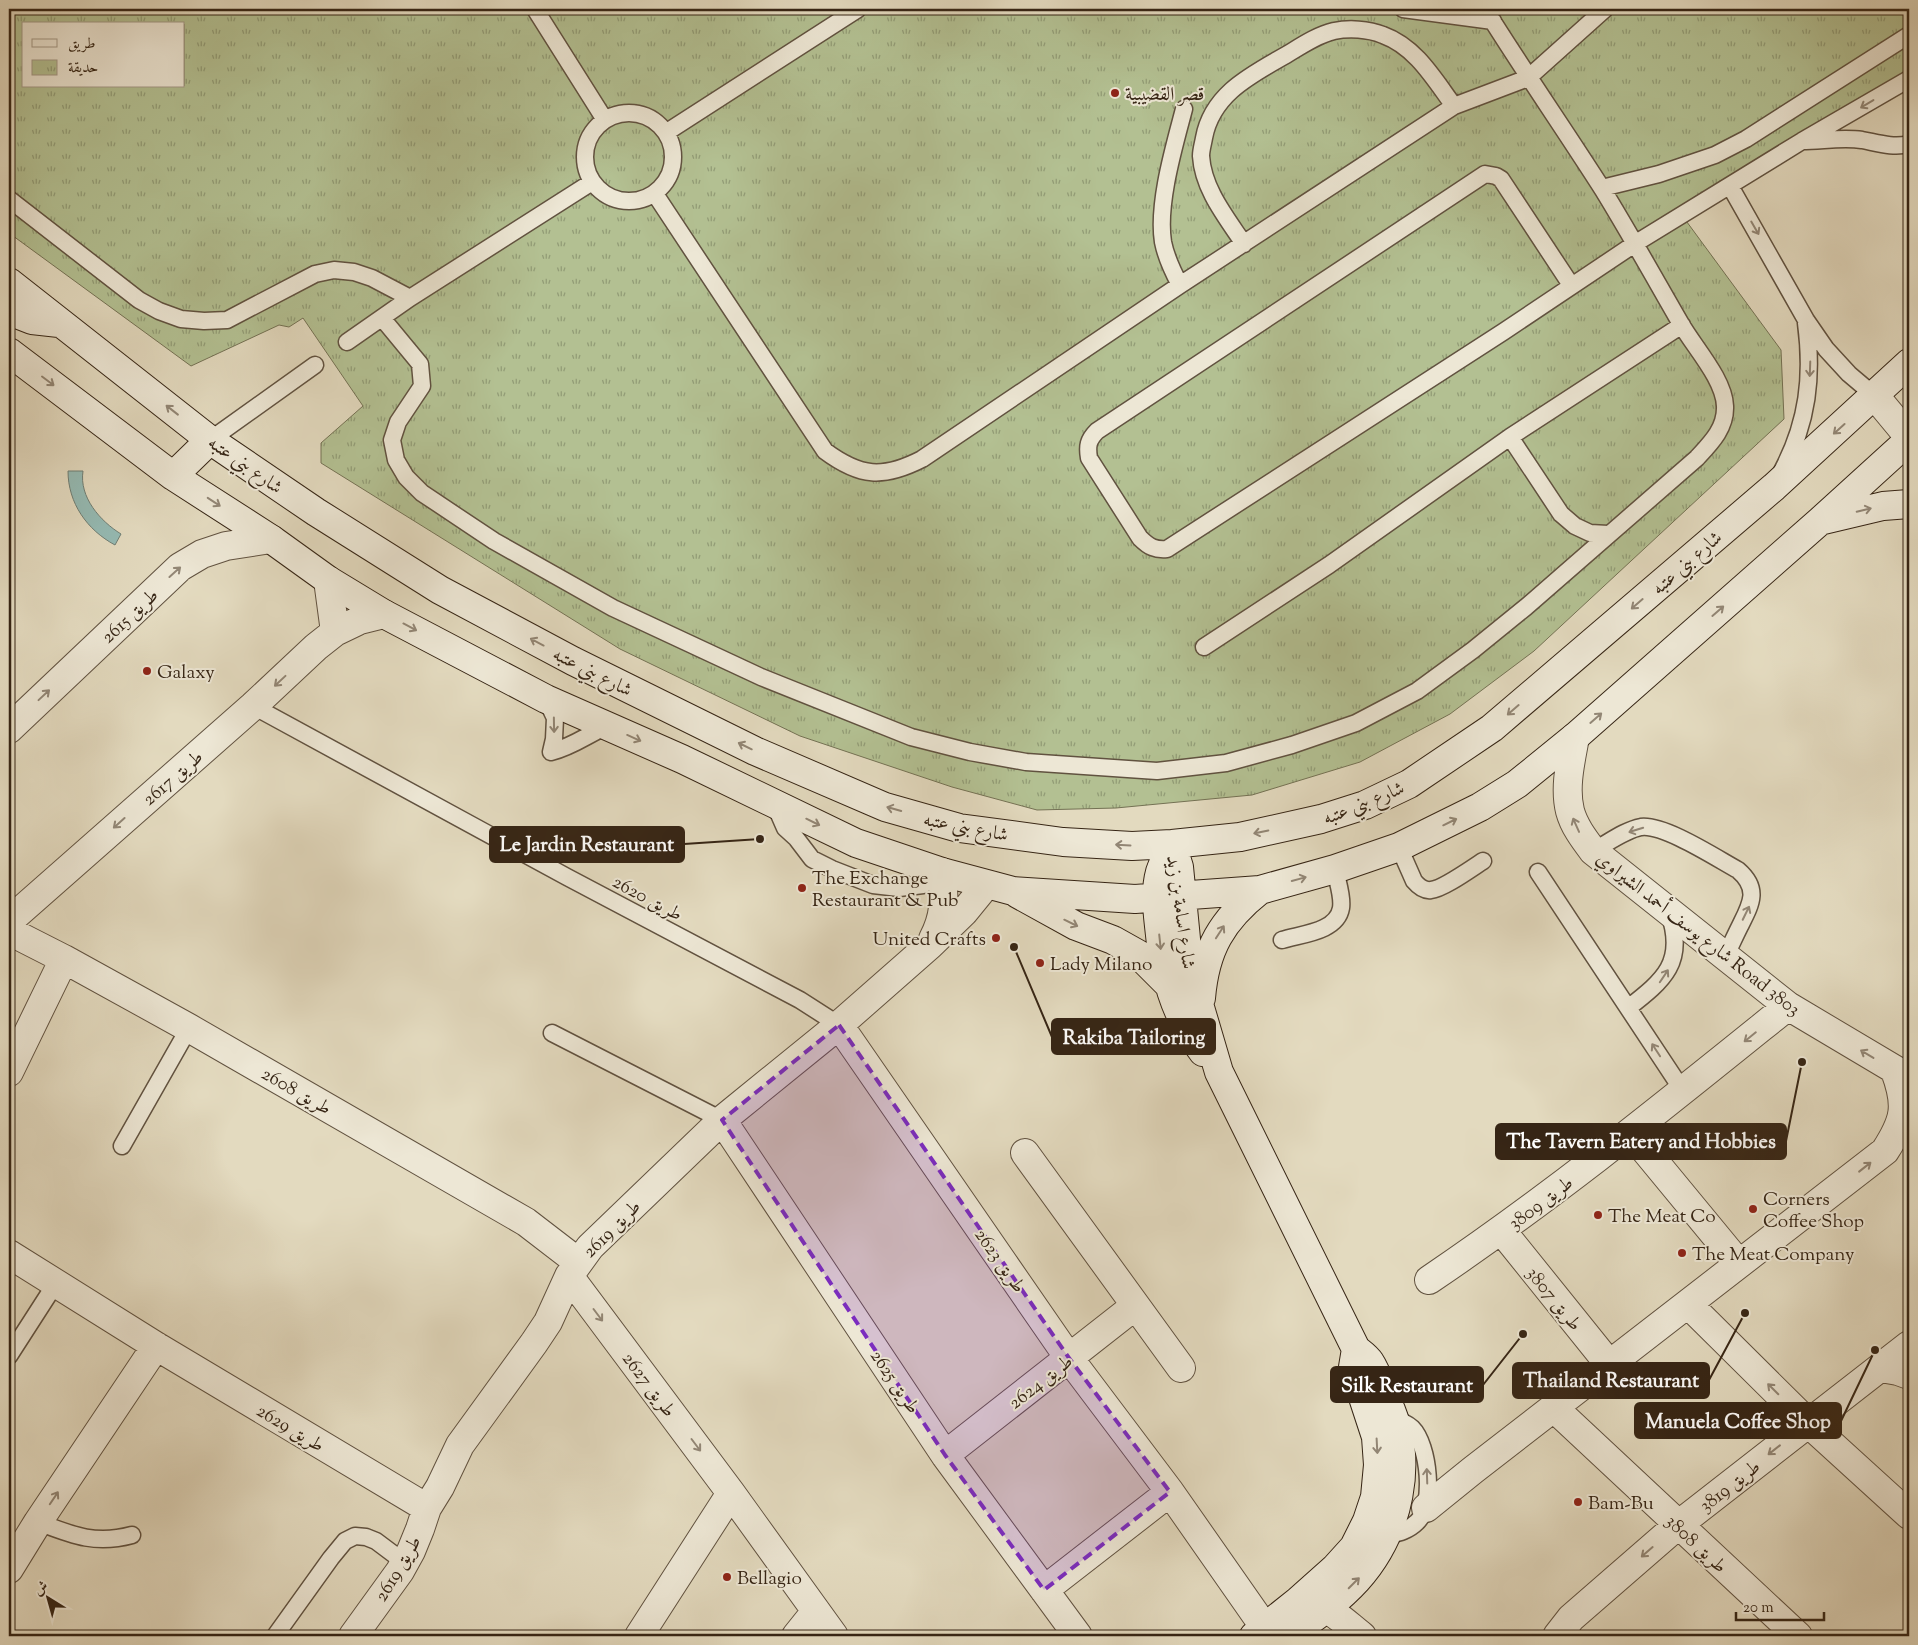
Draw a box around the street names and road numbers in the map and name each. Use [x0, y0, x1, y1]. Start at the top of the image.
street label: شارع بني عتبه [200, 430, 288, 503]
street label: شارع بني عتبه [1646, 526, 1730, 604]
street label: طريق 2615 [96, 583, 165, 651]
street label: شارع بني عتبه [547, 642, 636, 707]
street label: طريق 2617 [137, 745, 210, 813]
street label: شارع بني عتبه [1319, 776, 1410, 835]
street label: شارع بني عتبه [920, 807, 1010, 852]
street label: شارع يوسف أحمد الشيراوي Road 3803 [1589, 846, 1806, 1024]
street label: شارع اسامة بن زيد [1158, 854, 1201, 971]
street label: طريق 2620 [607, 869, 687, 929]
street label: طريق 2608 [256, 1061, 336, 1123]
street label: طريق 3809 [1503, 1171, 1580, 1237]
street label: طريق 2619 [578, 1195, 648, 1265]
street label: طريق 2623 [967, 1224, 1031, 1299]
street label: طريق 3807 [1519, 1262, 1587, 1337]
street label: طريق 2625 [863, 1345, 925, 1420]
street label: طريق 2627 [615, 1347, 681, 1424]
street label: طريق 2624 [1004, 1349, 1080, 1417]
street label: طريق 2629 [251, 1398, 329, 1460]
street label: طريق 3819 [1694, 1454, 1767, 1520]
street label: طريق 3808 [1658, 1509, 1732, 1580]
street label: طريق 2619 [369, 1531, 429, 1607]

